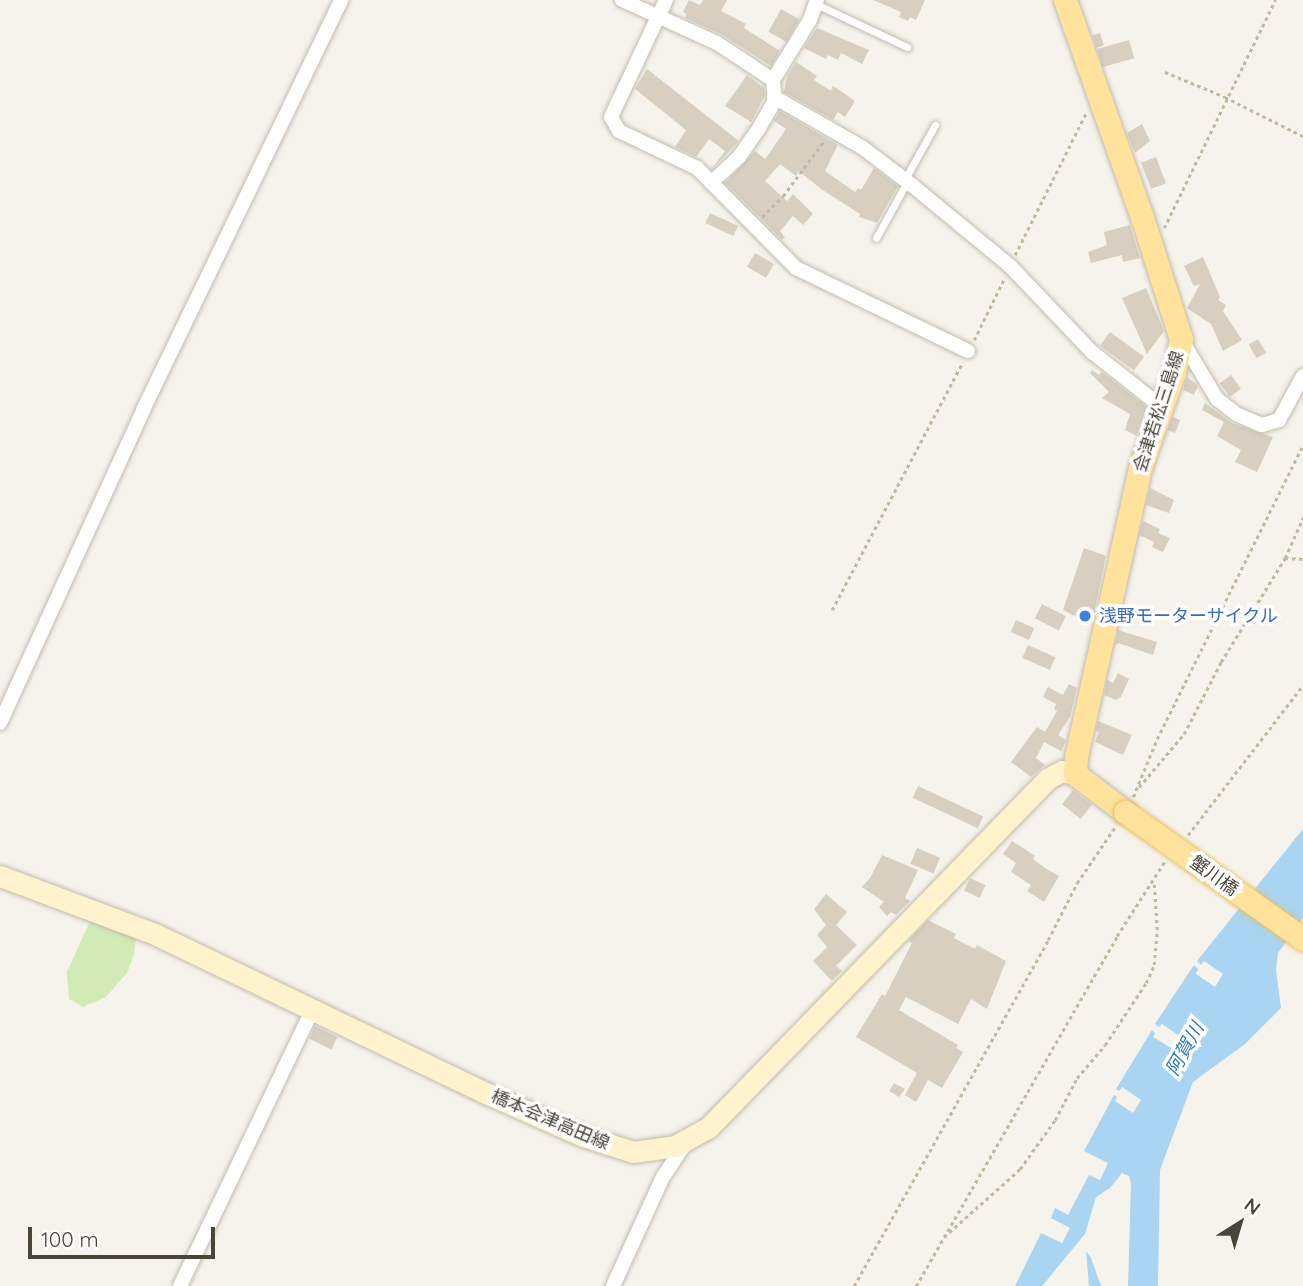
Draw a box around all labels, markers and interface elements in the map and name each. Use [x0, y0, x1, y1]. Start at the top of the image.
street label: 会津若松三島線 [1129, 349, 1189, 475]
place label: 浅野モーターサイクル [1099, 605, 1279, 627]
marker: 浅野モーターサイクル [1077, 608, 1093, 624]
street label: 蟹川橋 [1186, 851, 1242, 901]
water label: 阿賀川 [1161, 1019, 1209, 1079]
street label: 橋本会津高田線 [488, 1085, 612, 1155]
north arrow [1205, 1188, 1275, 1258]
text: N [1240, 1192, 1265, 1220]
scale bar [32, 1212, 219, 1256]
text: 100 m [41, 1226, 99, 1252]

